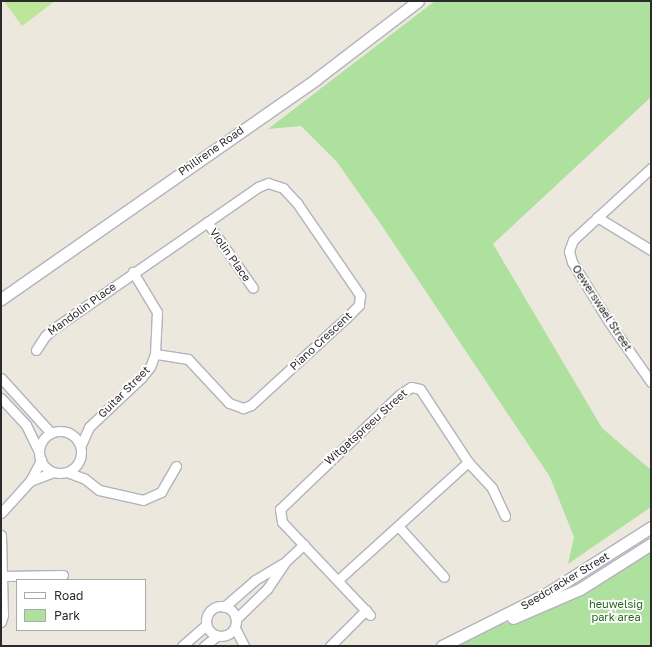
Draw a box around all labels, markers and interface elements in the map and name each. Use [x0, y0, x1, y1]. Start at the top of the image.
street label: Philirene Road [176, 124, 246, 178]
street label: Violin Place [207, 226, 253, 284]
street label: Oewerswael Street [569, 263, 635, 353]
street label: Mandolin Place [45, 280, 119, 338]
street label: Piano Crescent [287, 309, 355, 373]
street label: Guitar Street [95, 363, 153, 421]
street label: Witgatspreeu Street [322, 386, 410, 468]
street label: Seedcracker Street [518, 549, 612, 613]
legend [16, 579, 146, 631]
text: Road [54, 588, 83, 603]
park label: heuwelsig park area [589, 598, 643, 624]
text: Park [54, 608, 80, 623]

